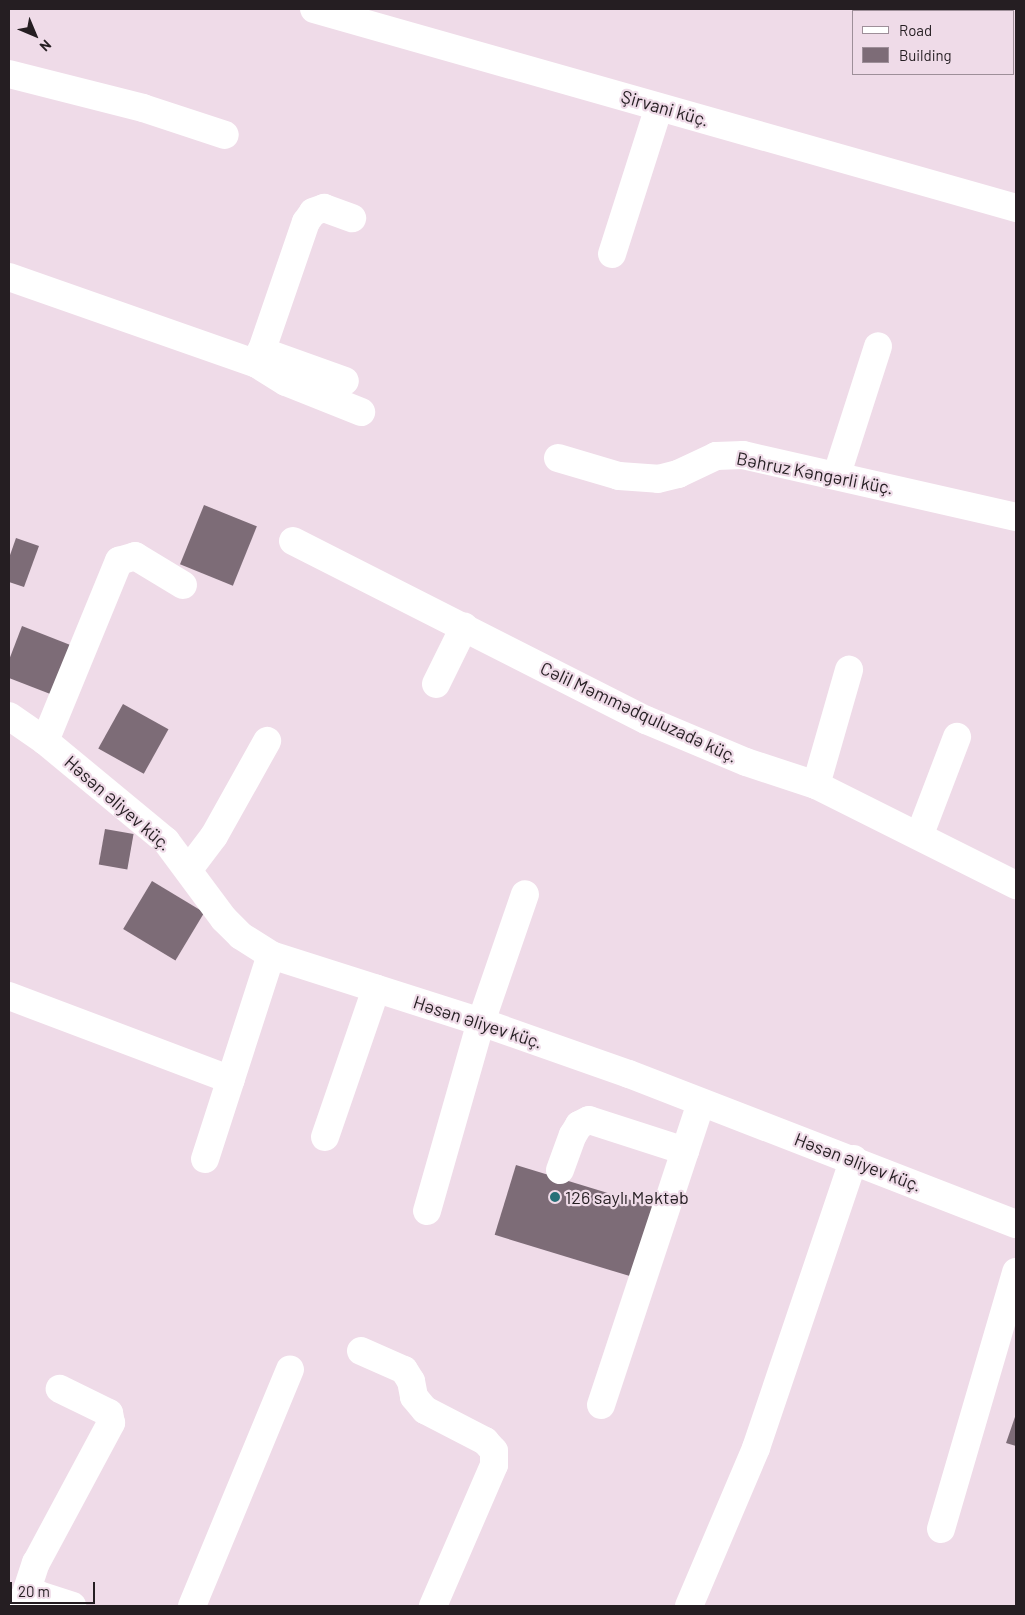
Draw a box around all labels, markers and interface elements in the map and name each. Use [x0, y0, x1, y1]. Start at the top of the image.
north arrow [10, 10, 60, 60]
legend [852, 10, 1015, 75]
text: Road [899, 21, 932, 39]
text: N [37, 37, 55, 55]
text: Building [899, 46, 952, 64]
street label: Şirvani küç. [619, 85, 711, 131]
street label: Bəhruz Kəngərli küç. [735, 447, 895, 499]
street label: Cəlil Məmmədquluzadə küç. [537, 657, 741, 767]
street label: Həsən Əliyev küç. [60, 751, 176, 855]
street label: Həsən Əliyev küç. [411, 991, 545, 1053]
street label: Həsən Əliyev küç. [791, 1128, 925, 1196]
place label: 126 saylı Məktəb [565, 1186, 689, 1208]
marker: 126 saylı Məktəb [549, 1191, 561, 1203]
scale bar [12, 1572, 98, 1604]
text: 20 m [18, 1582, 50, 1600]

